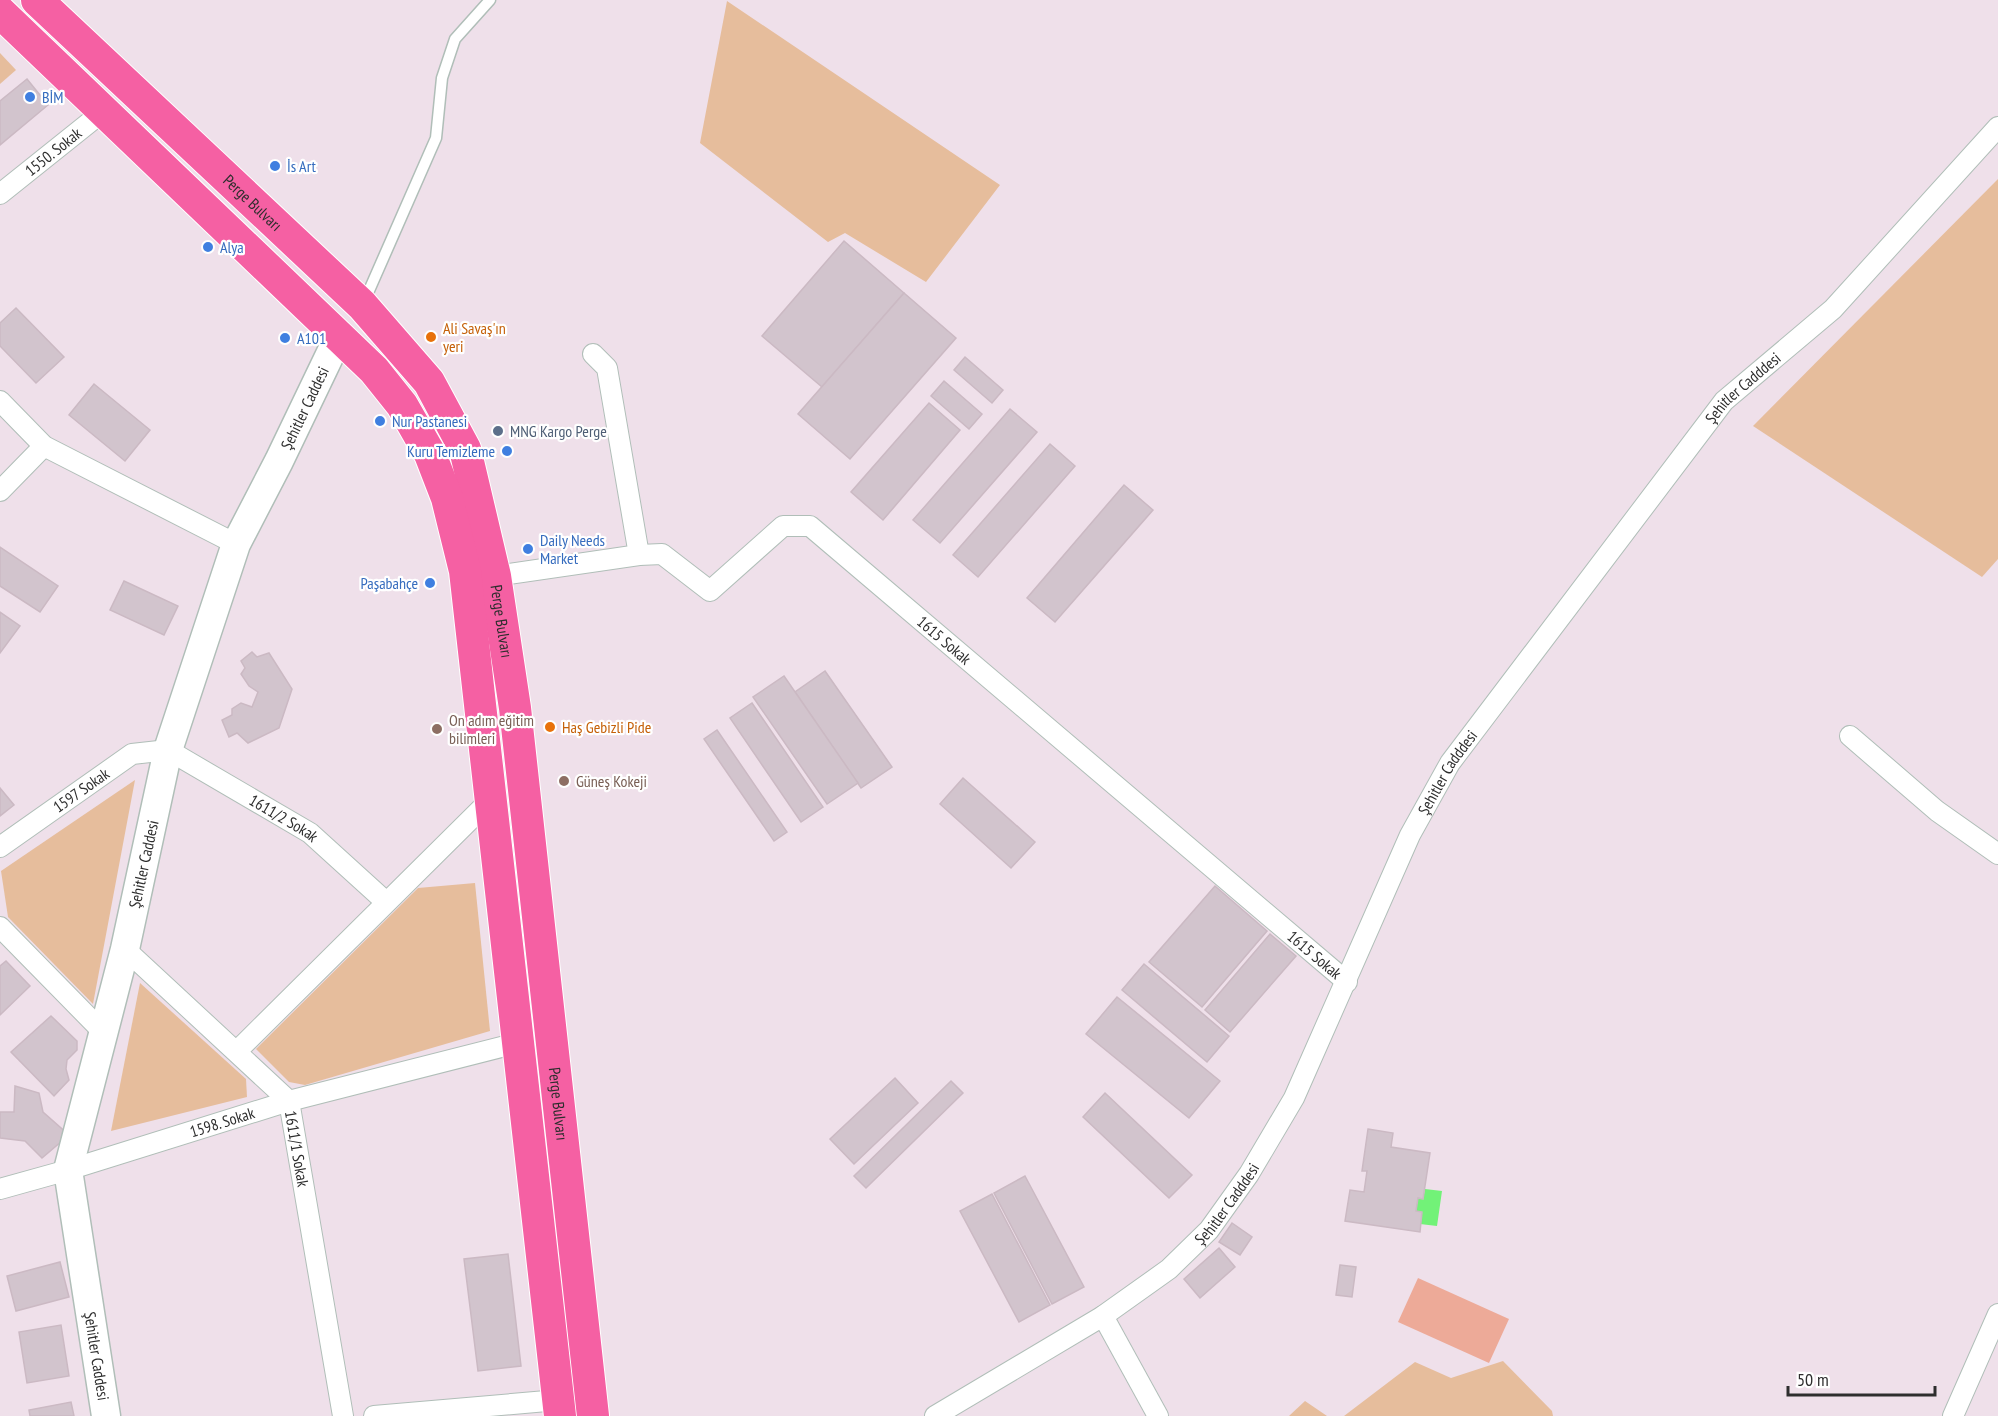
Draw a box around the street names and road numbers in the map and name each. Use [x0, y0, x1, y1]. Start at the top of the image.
street label: 1550. Sokak [21, 122, 86, 180]
street label: Perge Bulvarı [219, 170, 286, 235]
street label: Şehitler Cadddesi [1701, 348, 1785, 427]
street label: Şehitler Caddesi [276, 363, 333, 453]
street label: Perge Bulvarı [486, 583, 517, 659]
street label: 1615 Sokak [913, 611, 976, 669]
street label: Şehitler Cadddesi [1413, 726, 1481, 818]
street label: 1597 Sokak [49, 763, 114, 817]
street label: 1611/2 Sokak [246, 790, 323, 846]
street label: Şehitler Caddesi [124, 818, 163, 910]
street label: 1615 Sokak [1284, 926, 1346, 984]
street label: Perge Bulvarı [545, 1066, 573, 1141]
street label: 1598. Sokak [187, 1102, 258, 1141]
street label: 1611/1 Sokak [281, 1109, 314, 1189]
street label: Şehitler Cadddesi [1190, 1159, 1263, 1249]
street label: Şehitler Caddesi [80, 1310, 114, 1402]

